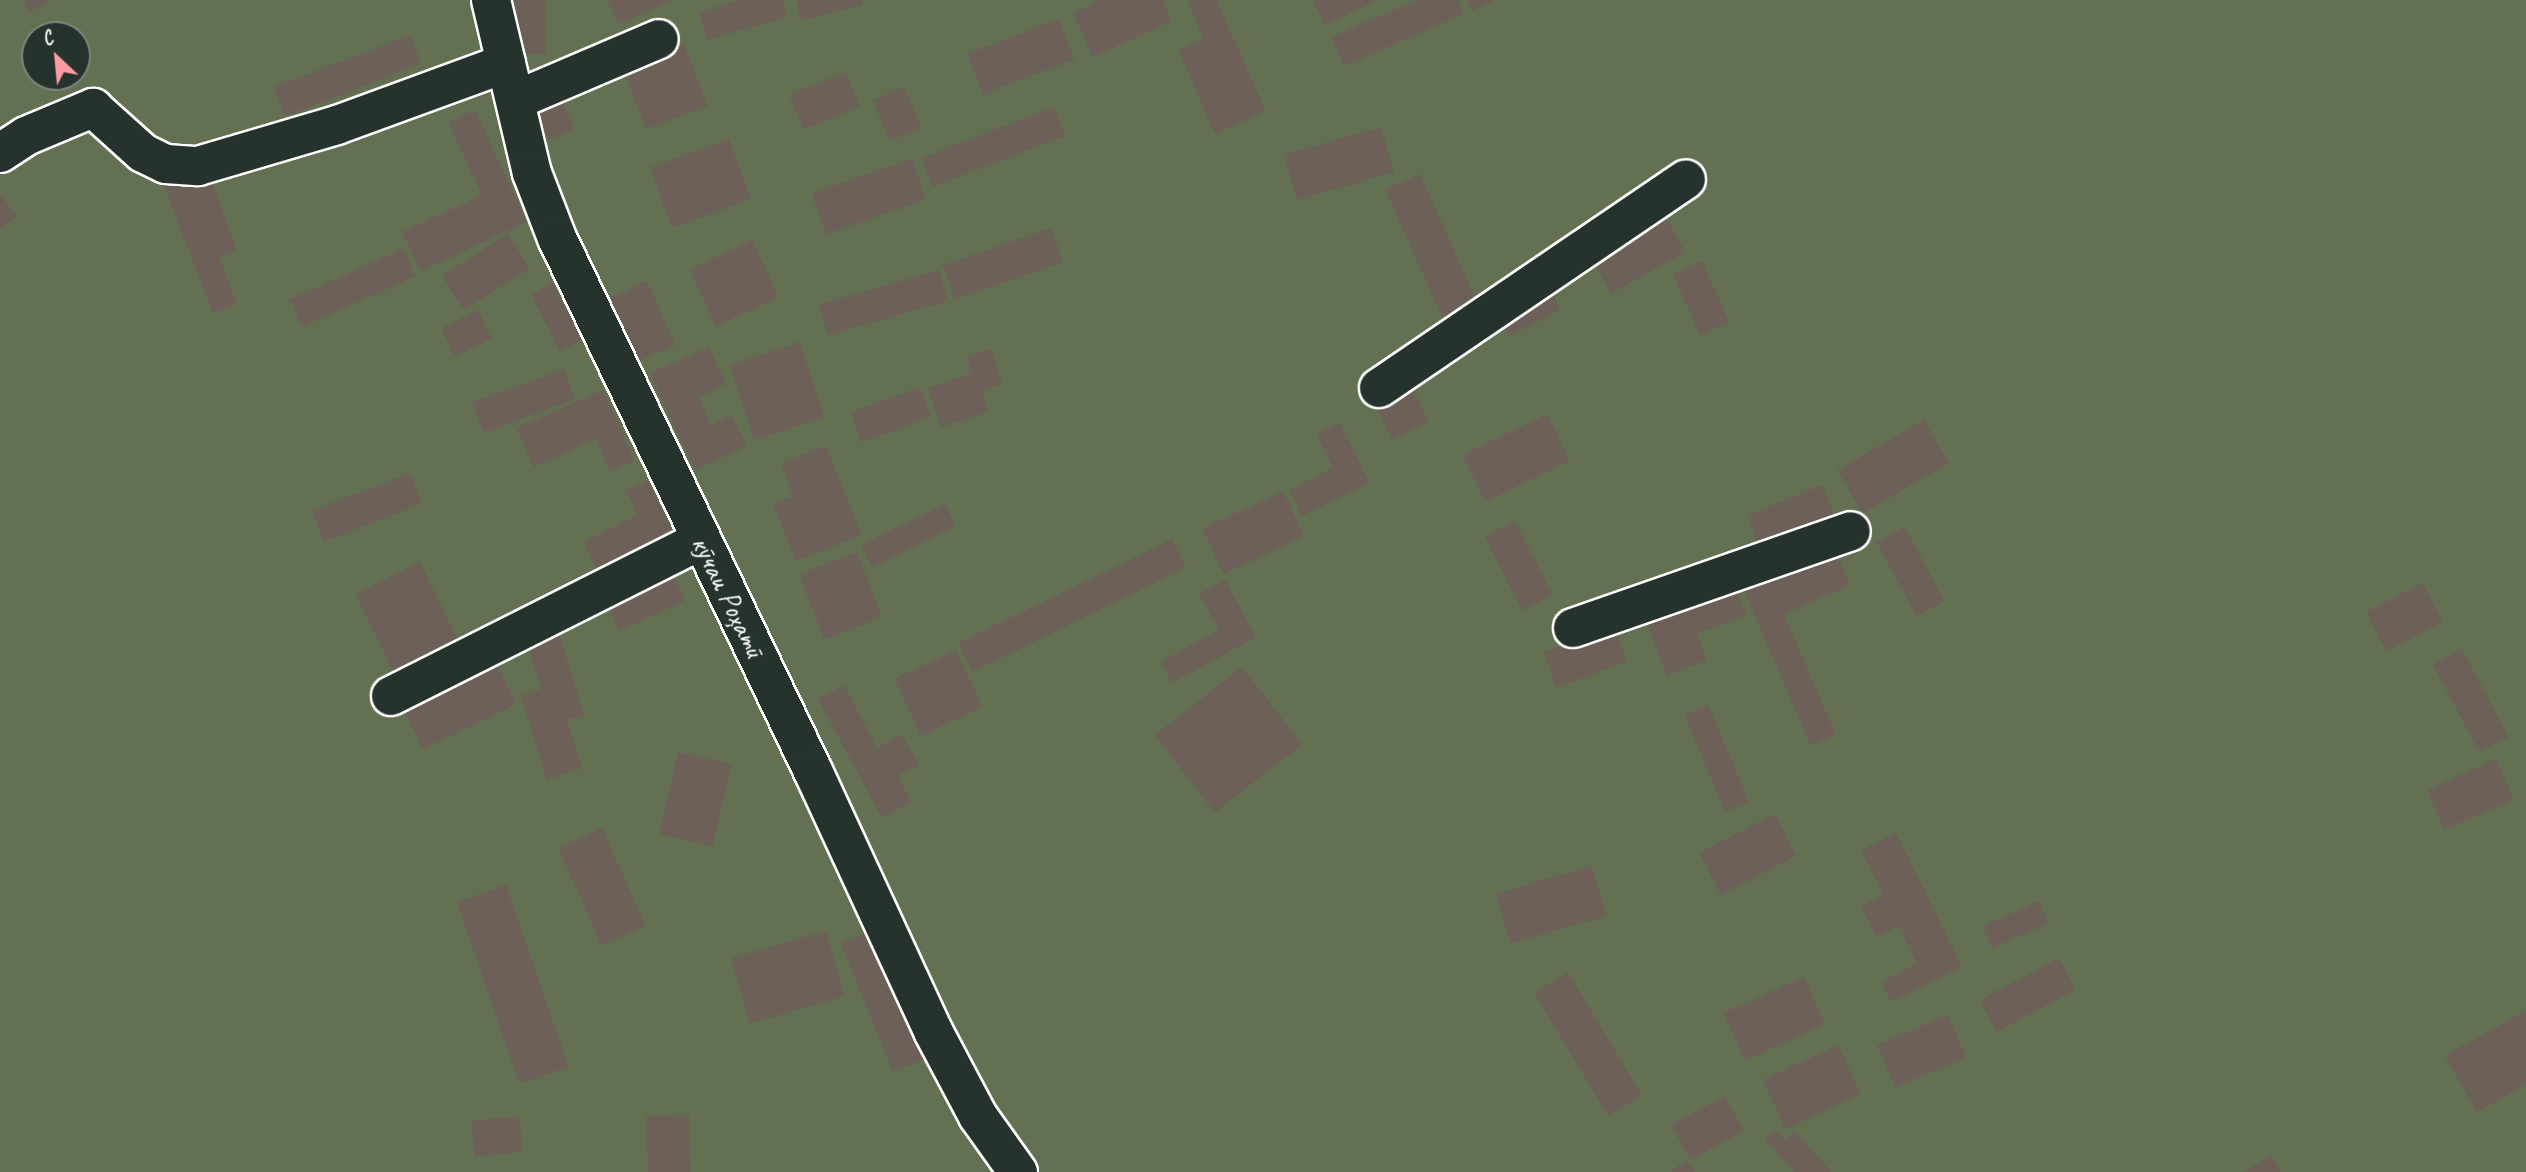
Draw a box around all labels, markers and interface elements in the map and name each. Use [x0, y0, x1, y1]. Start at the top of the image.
north arrow [21, 21, 91, 91]
text: С [38, 26, 57, 52]
street label: кӯчаи Роҳатӣ [684, 531, 772, 663]

